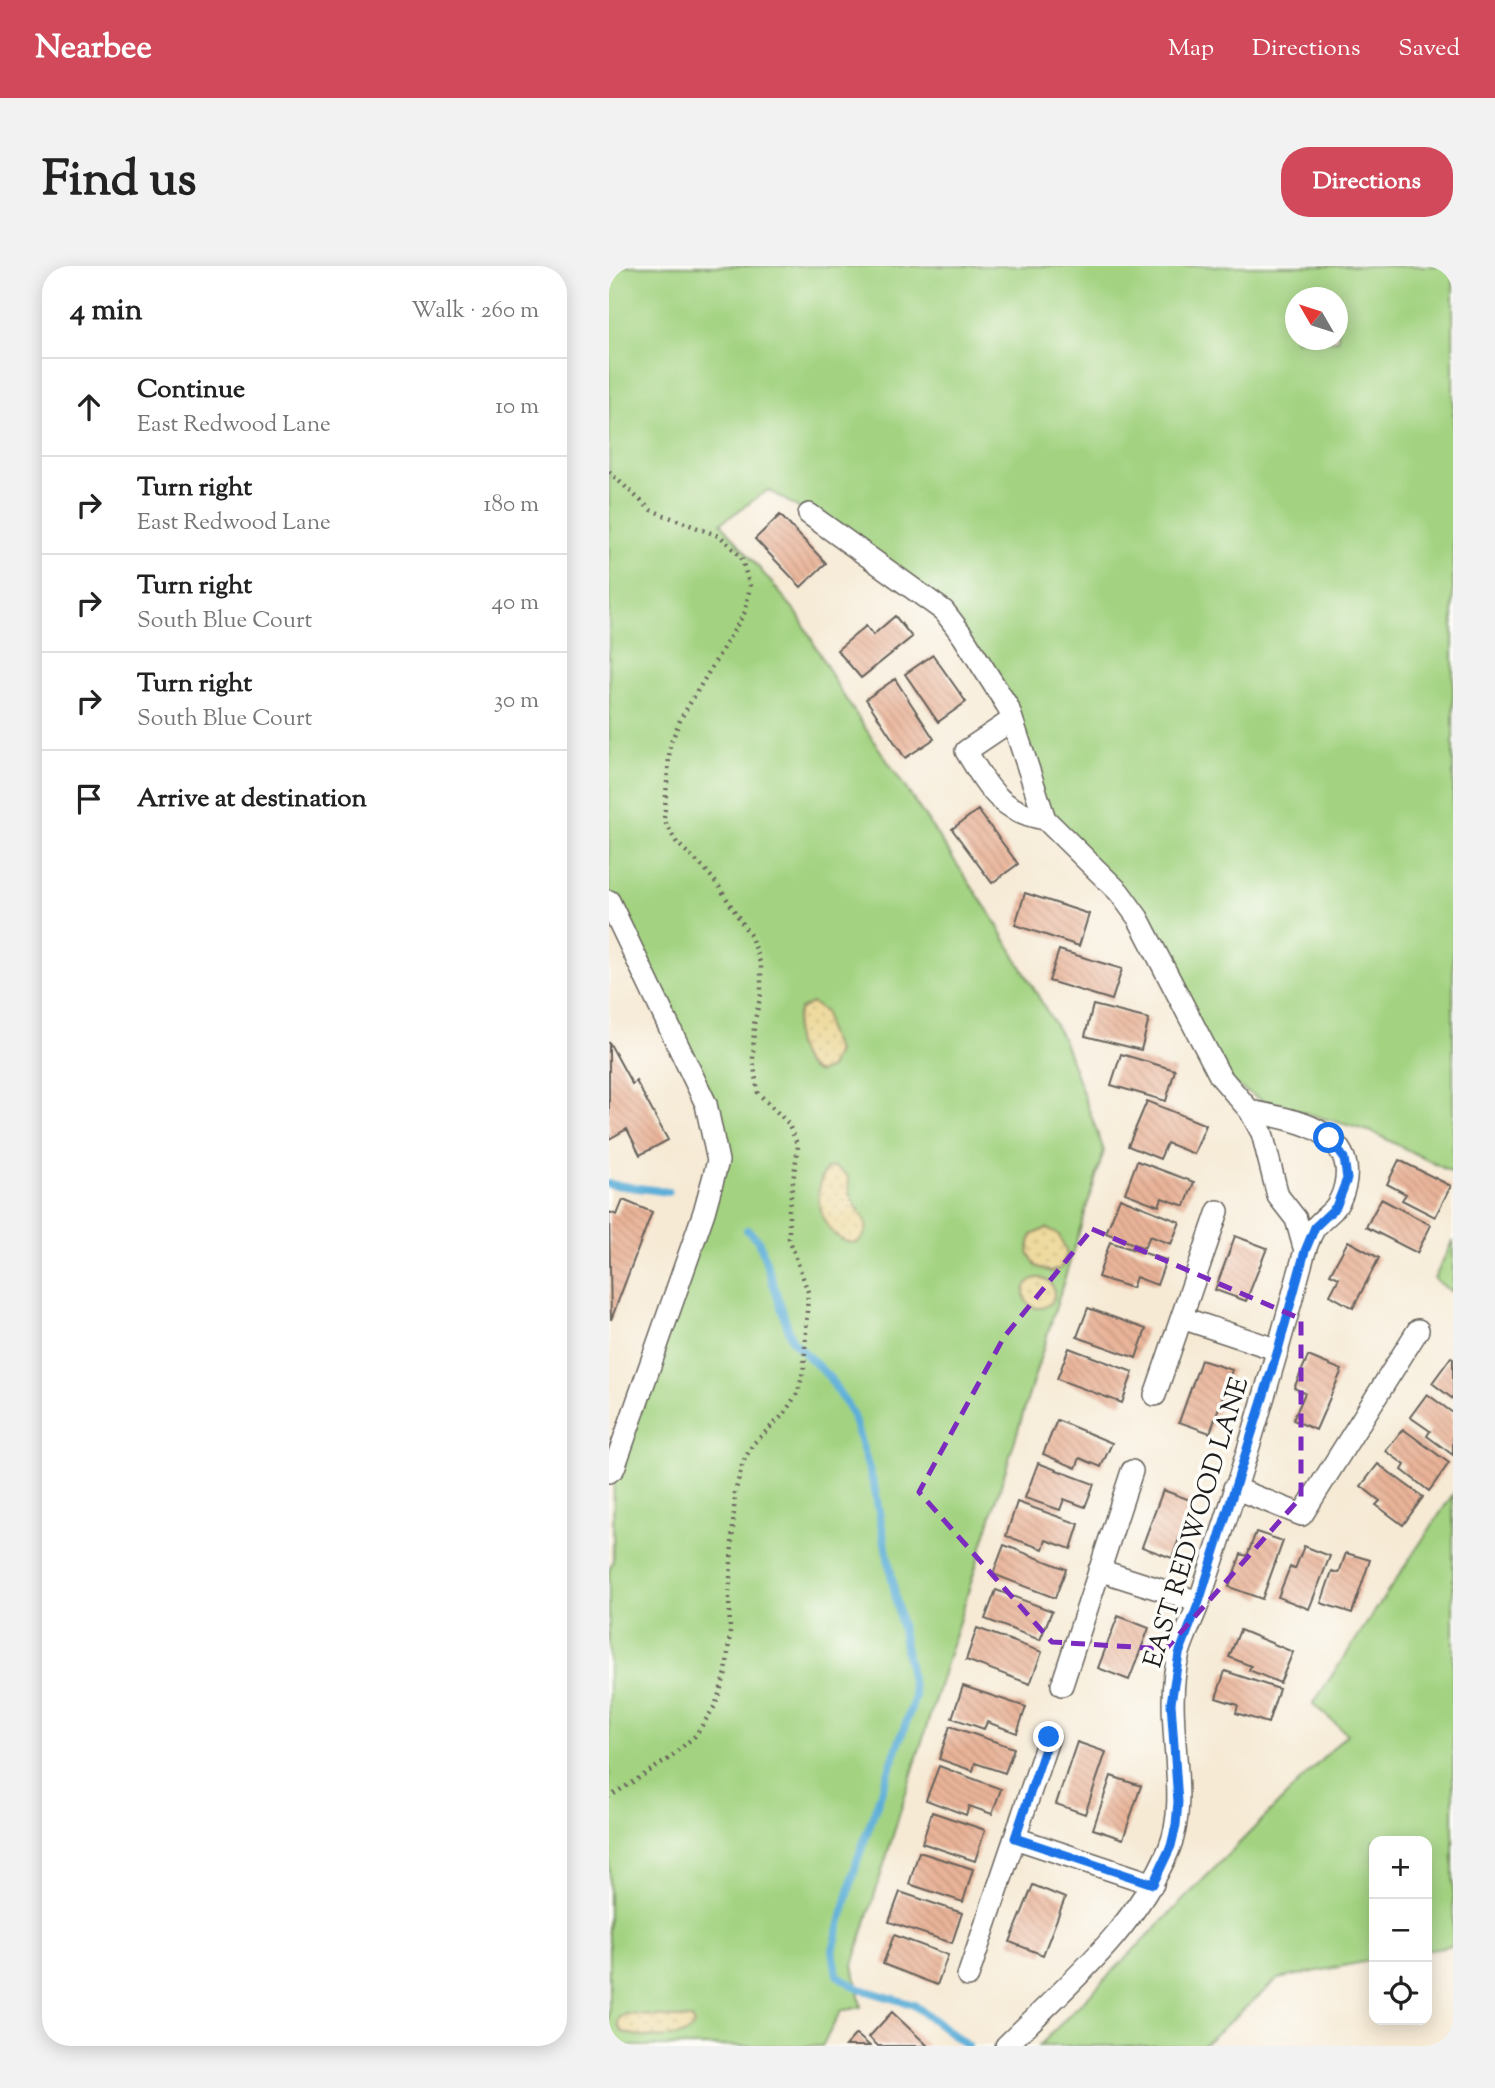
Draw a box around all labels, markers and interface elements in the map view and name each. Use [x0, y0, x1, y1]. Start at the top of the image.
text: Nearbee [35, 25, 152, 73]
text: Map [1168, 32, 1214, 66]
text: Directions [1252, 32, 1360, 66]
text: Saved [1398, 32, 1460, 66]
text: Find us [42, 147, 196, 217]
button: Directions [1281, 147, 1453, 217]
north arrow [1285, 287, 1348, 350]
text: 4 min [70, 290, 143, 333]
text: Walk · 260 m [411, 295, 539, 328]
text: Continue [137, 372, 245, 409]
icon: ahead [70, 388, 108, 426]
text: 10 m [495, 391, 539, 424]
text: East Redwood Lane [137, 409, 331, 442]
text: Turn right [137, 470, 252, 507]
icon: right [70, 486, 108, 524]
text: 180 m [484, 489, 539, 522]
text: East Redwood Lane [137, 507, 331, 540]
text: Turn right [137, 568, 252, 605]
icon: right [70, 584, 108, 622]
text: 40 m [492, 587, 539, 620]
text: South Blue Court [137, 605, 312, 638]
text: Turn right [137, 666, 252, 703]
icon: right [70, 682, 108, 720]
text: 30 m [494, 685, 539, 718]
text: South Blue Court [137, 703, 312, 736]
icon: arrive [70, 780, 108, 818]
text: Arrive at destination [137, 781, 367, 818]
route start [1313, 1122, 1344, 1153]
street label: EAST REDWOOD LANE [1136, 1373, 1259, 1673]
route end [1033, 1721, 1064, 1752]
map controls [1369, 1836, 1432, 2025]
button: + [1369, 1836, 1432, 1899]
button: − [1369, 1899, 1432, 1962]
button: locate [1369, 1962, 1432, 2025]

